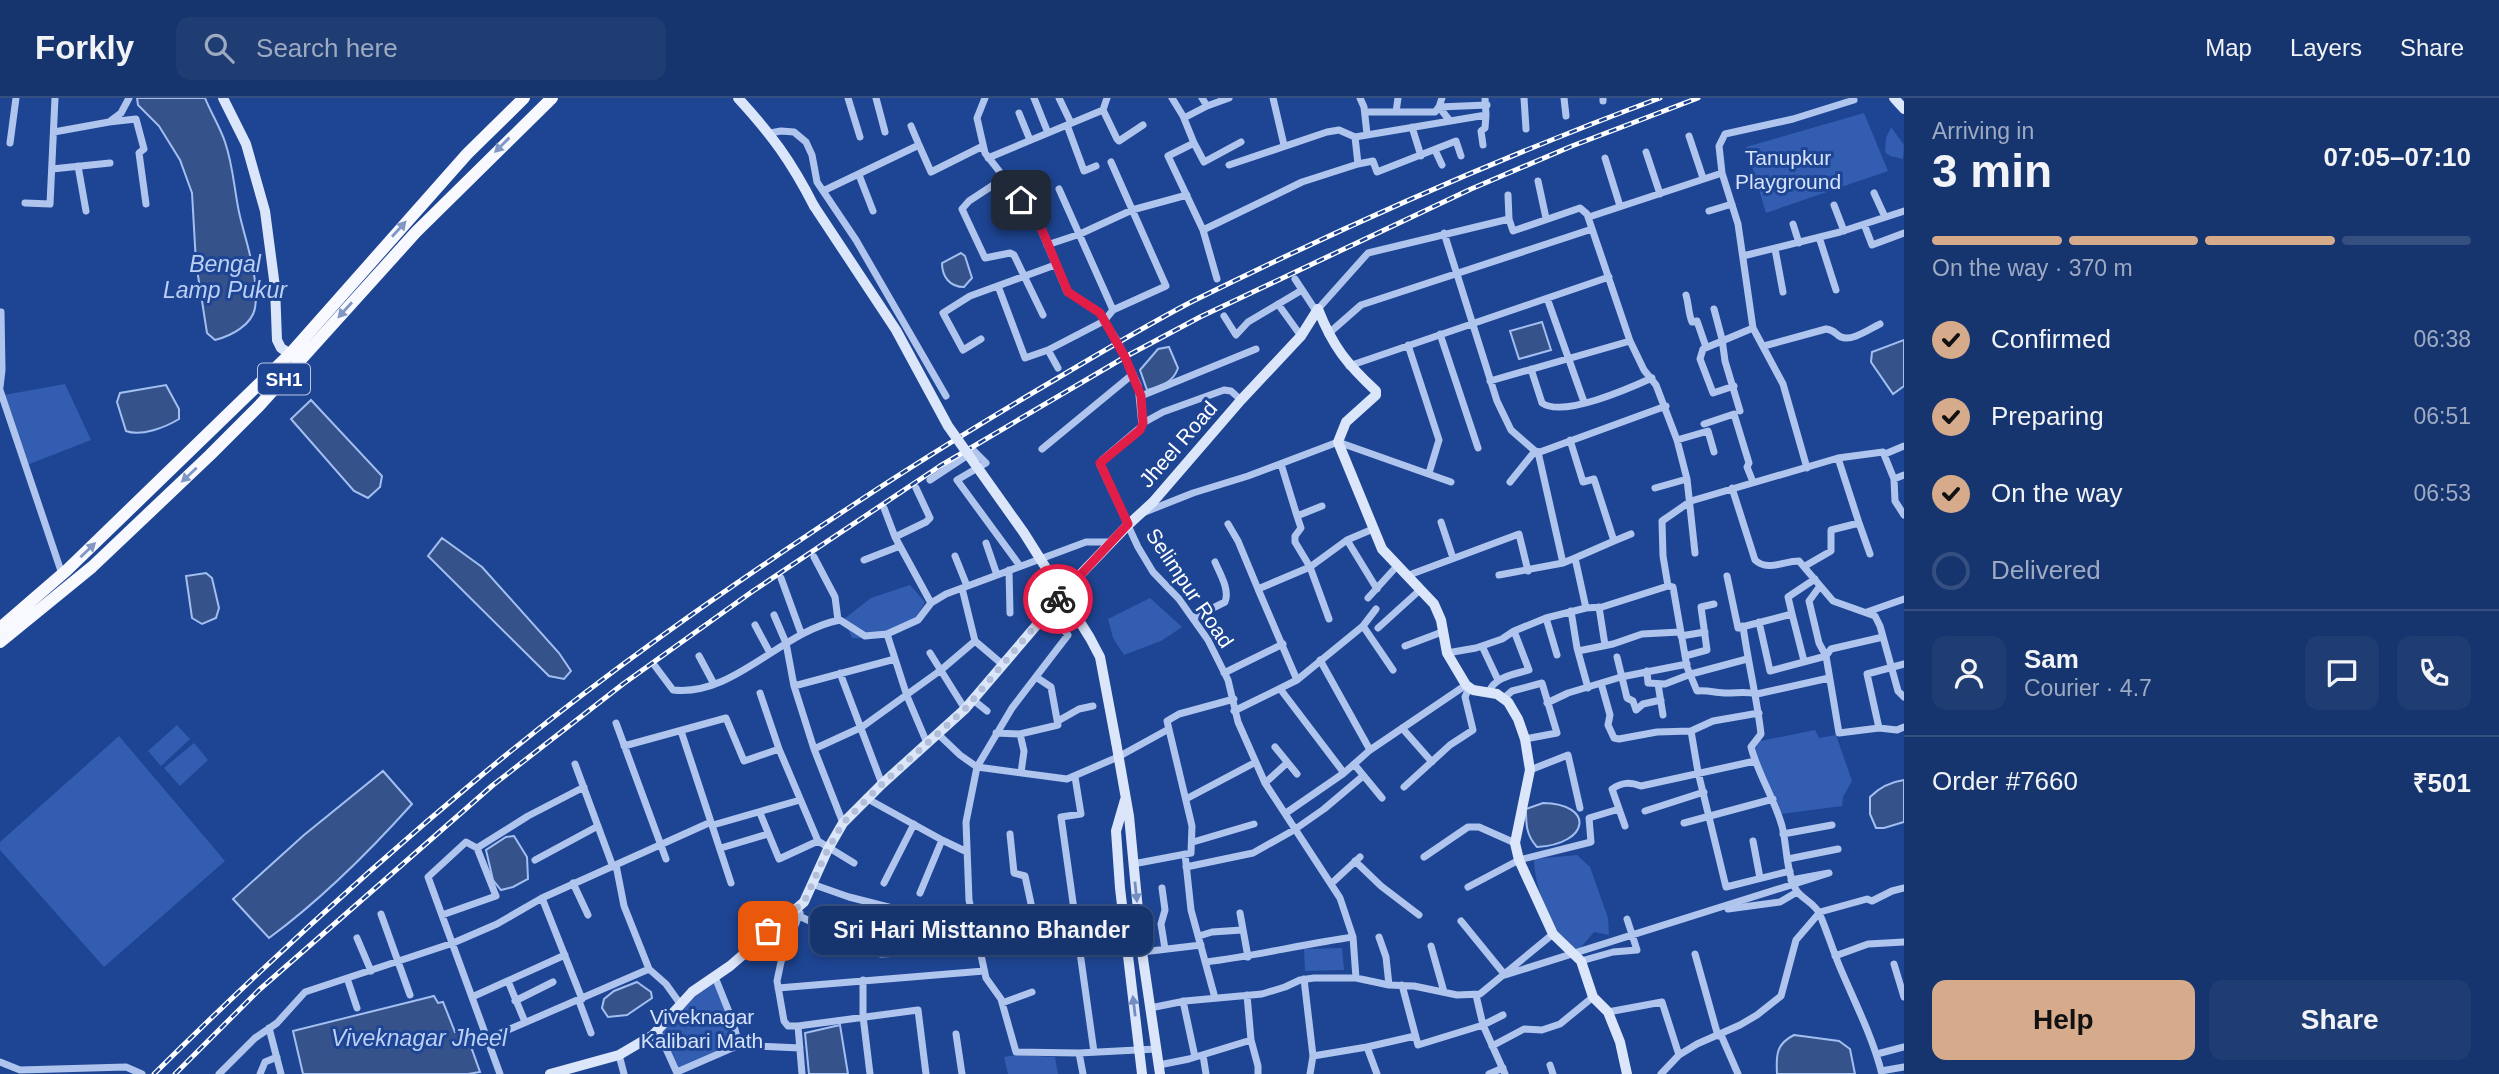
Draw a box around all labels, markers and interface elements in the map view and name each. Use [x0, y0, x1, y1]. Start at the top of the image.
search box [176, 17, 666, 80]
text: Forkly [35, 29, 134, 66]
icon: search [200, 29, 238, 67]
text: Search here [256, 33, 398, 63]
text: Map [2205, 34, 2252, 61]
text: Layers [2290, 34, 2362, 61]
text: Share [2400, 34, 2464, 61]
text: Arriving in [1932, 118, 2034, 144]
one-way arrow [494, 136, 511, 152]
text: 07:05–07:10 [2324, 142, 2471, 172]
text: 3 min [1932, 145, 2052, 197]
park label: Tanupkur Playground [1735, 146, 1841, 193]
pin [991, 170, 1051, 230]
icon: home [1002, 181, 1040, 219]
one-way arrow [391, 221, 407, 238]
water label: Bengal Lamp Pukur [163, 251, 288, 303]
text: On the way · 370 m [1932, 255, 2133, 281]
one-way arrow [338, 301, 354, 318]
icon: check [1932, 321, 1970, 359]
text: Confirmed [1991, 324, 2111, 354]
text: 06:38 [2413, 326, 2471, 352]
road number: SH1 [258, 364, 310, 394]
street label: Jheel Road [1134, 396, 1222, 492]
icon: check [1932, 398, 1970, 436]
text: Preparing [1991, 401, 2104, 431]
text: 06:51 [2413, 403, 2471, 429]
one-way arrow [181, 466, 198, 482]
icon: check [1932, 475, 1970, 513]
text: On the way [1991, 478, 2123, 508]
text: 06:53 [2413, 480, 2471, 506]
street label: Selimpur Road [1142, 524, 1238, 652]
one-way arrow [79, 542, 96, 559]
text: Delivered [1991, 555, 2101, 585]
courier [1023, 564, 1093, 634]
icon: bike [1039, 580, 1077, 618]
button: person [1932, 636, 2006, 710]
button: chat [2305, 636, 2379, 710]
button: phone [2397, 636, 2471, 710]
text: Sam [2024, 644, 2079, 674]
text: Courier · 4.7 [2024, 675, 2152, 701]
text: Order #7660 [1932, 766, 2078, 796]
text: ₹501 [2413, 768, 2471, 798]
one-way arrow [1131, 881, 1142, 903]
pin [738, 901, 798, 961]
callout: Sri Hari Misttanno Bhander [810, 906, 1153, 956]
icon: bag [749, 912, 787, 950]
text: Sri Hari Misttanno Bhander [833, 917, 1130, 943]
button: Help [1932, 980, 2195, 1060]
button: Share [2209, 980, 2471, 1060]
one-way arrow [1128, 995, 1139, 1017]
park label: Viveknagar Kalibari Math [641, 1005, 763, 1052]
water label: Viveknagar Jheel [331, 1025, 508, 1051]

